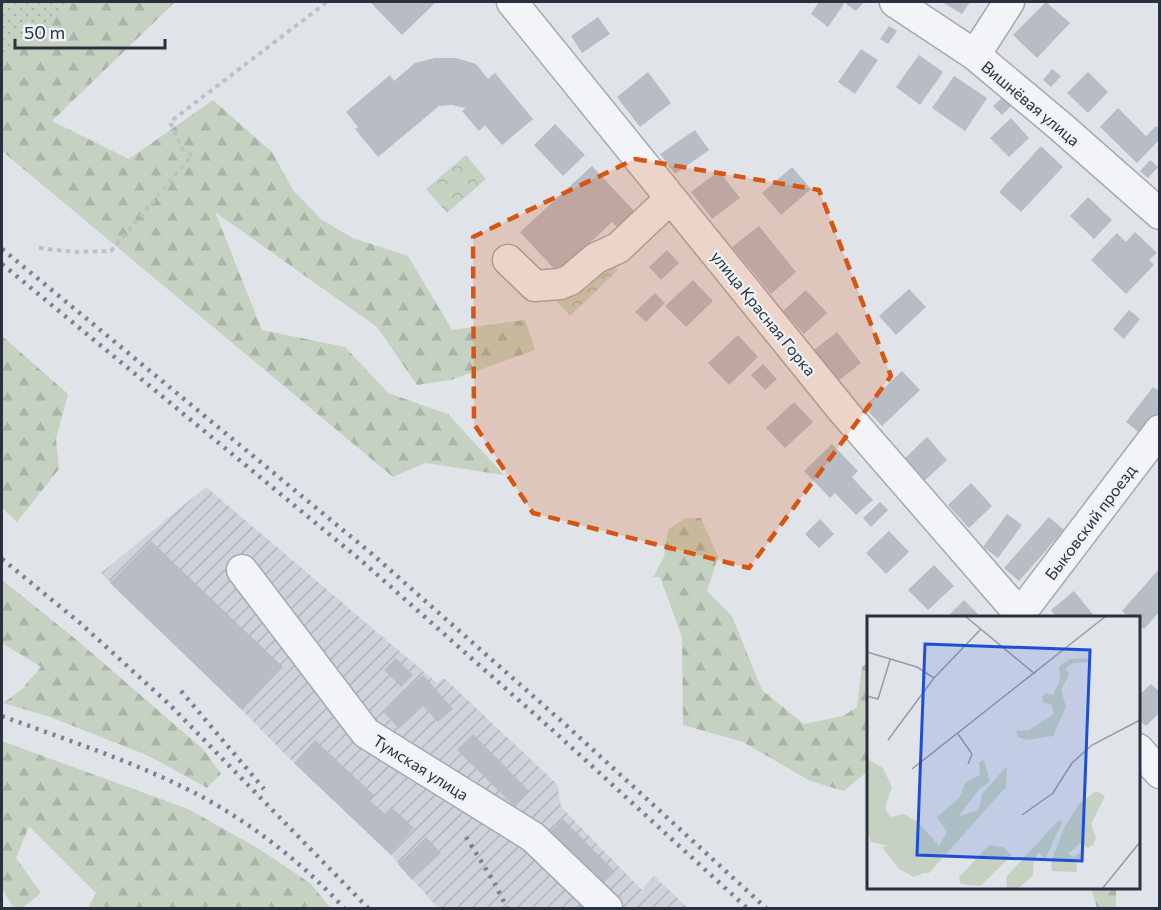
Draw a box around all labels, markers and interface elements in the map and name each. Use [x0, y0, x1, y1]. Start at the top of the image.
scale bar [15, 12, 165, 50]
text: 50 m [24, 21, 65, 43]
street label: Вишнёвая улица [978, 56, 1084, 150]
street label: улица Красная Горка [708, 247, 820, 379]
street label: Быковский проезд [1040, 460, 1140, 583]
inset map [867, 616, 1140, 889]
street label: Тумская улица [370, 730, 472, 804]

